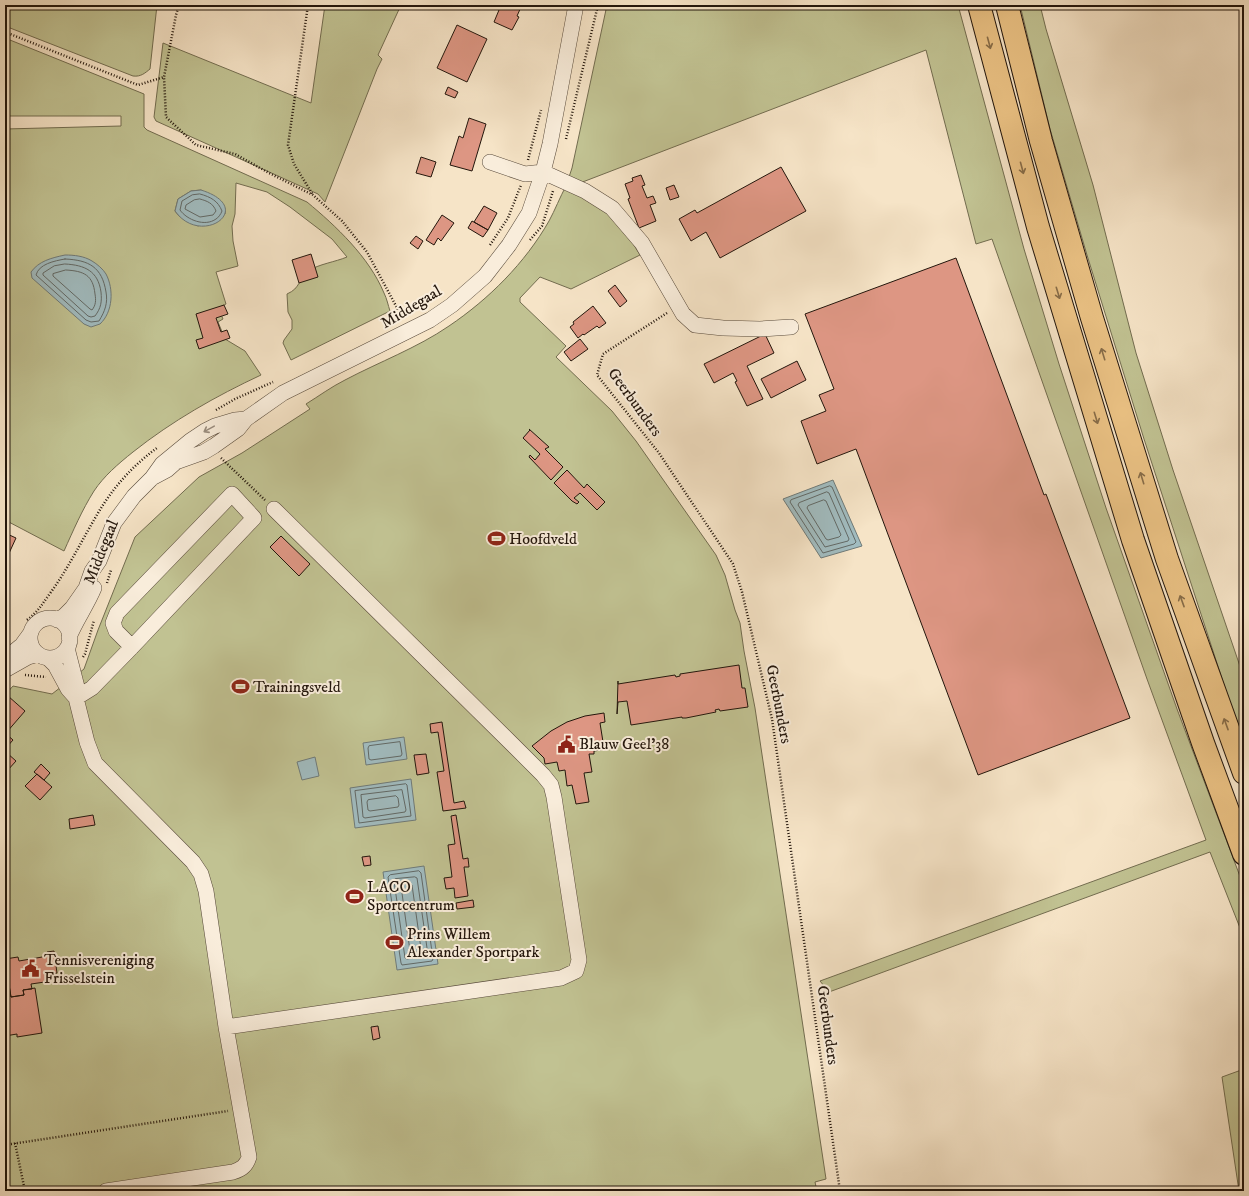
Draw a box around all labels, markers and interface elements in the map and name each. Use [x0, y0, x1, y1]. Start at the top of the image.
one-way arrow [986, 36, 993, 49]
one-way arrow [1019, 162, 1027, 175]
street label: Middegaal [377, 281, 445, 333]
one-way arrow [1055, 287, 1062, 300]
one-way arrow [1099, 347, 1106, 360]
street label: Geerbunders [603, 364, 667, 440]
one-way arrow [1093, 411, 1100, 424]
one-way arrow [203, 426, 215, 434]
one-way arrow [1137, 472, 1145, 484]
street label: Middegaal [79, 517, 123, 587]
sports icon: Hoofdveld [486, 529, 506, 549]
place label: Hoofdveld [509, 529, 577, 549]
one-way arrow [1178, 596, 1186, 608]
street label: Geerbunders [762, 663, 796, 745]
sports icon: Trainingsveld [230, 677, 250, 697]
place label: Trainingsveld [253, 677, 341, 697]
one-way arrow [1222, 717, 1229, 730]
public building icon: Blauw Geel'38 [556, 734, 576, 754]
place label: Blauw Geel'38 [579, 734, 669, 754]
place label: LACO Sportcentrum [367, 877, 455, 915]
sports icon: LACO Sportcentrum [344, 886, 364, 906]
place label: Prins Willem Alexander Sportpark [407, 924, 539, 962]
sports icon: Prins Willem Alexander Sportpark [384, 933, 404, 953]
place label: Tennisvereniging Frisselstein [44, 950, 154, 988]
public building icon: Tennisvereniging Frisselstein [21, 959, 41, 979]
street label: Geerbunders [813, 984, 843, 1066]

